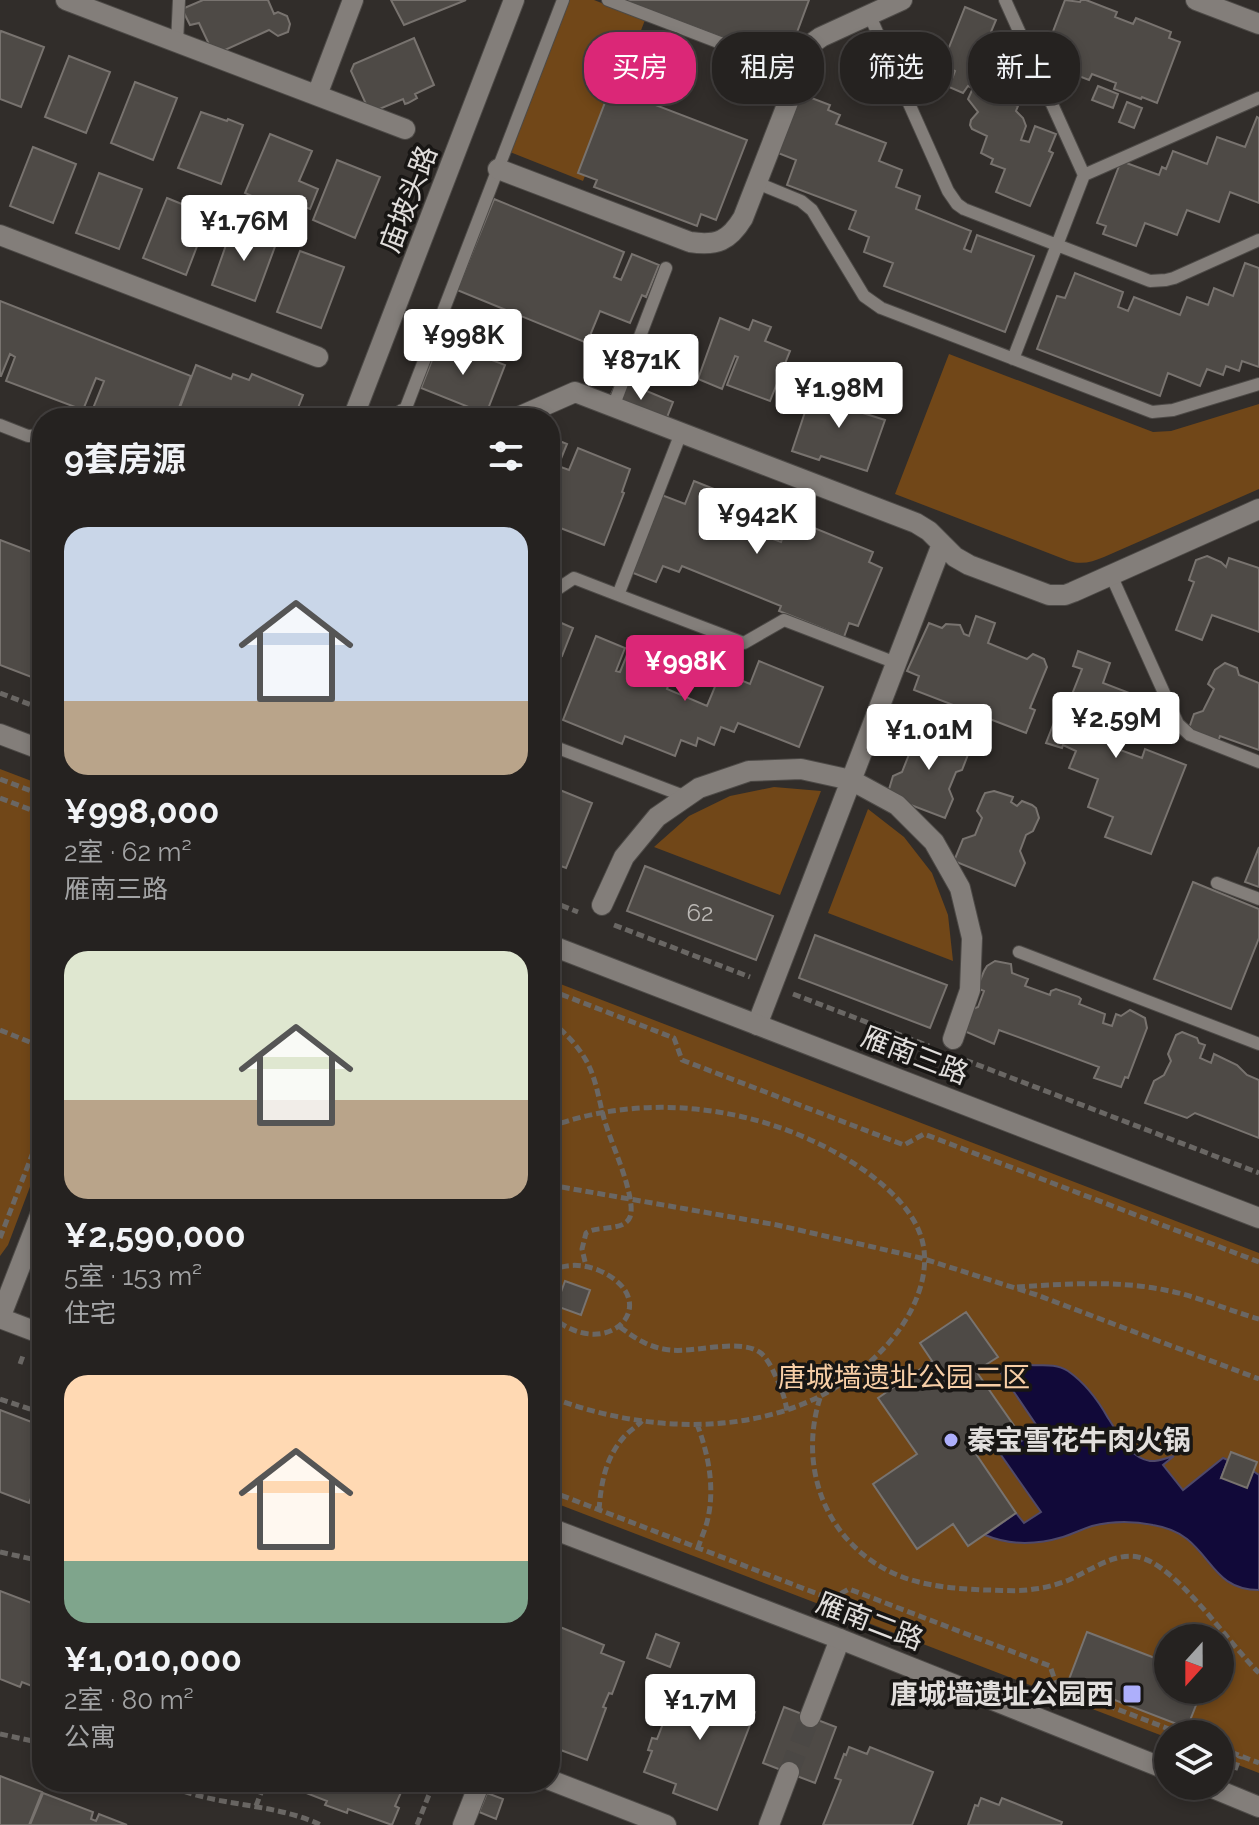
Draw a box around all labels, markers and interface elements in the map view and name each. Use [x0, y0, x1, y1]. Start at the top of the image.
chip: 买房 [584, 32, 696, 104]
chip: 租房 [712, 32, 824, 104]
chip: 筛选 [840, 32, 952, 104]
chip: 新上 [968, 32, 1080, 104]
street label: 庙坡头路 [373, 141, 444, 257]
pin: ¥1.76M [179, 195, 309, 263]
text: ¥1.76M [199, 206, 289, 236]
pin: ¥998K [407, 309, 519, 377]
text: ¥998K [422, 320, 504, 350]
pin: ¥871K [585, 334, 697, 402]
text: ¥871K [601, 345, 681, 375]
pin: ¥1.98M [774, 362, 904, 430]
text: ¥1.98M [794, 373, 884, 403]
icon: filters [484, 434, 528, 478]
text: 9套房源 [64, 439, 186, 479]
pin: ¥942K [701, 488, 813, 556]
text: ¥942K [717, 499, 797, 529]
icon: home [224, 579, 368, 723]
pin: ¥998K [629, 635, 741, 703]
text: ¥998K [644, 646, 726, 676]
pin: ¥2.59M [1051, 692, 1181, 760]
text: ¥2.59M [1070, 703, 1162, 733]
pin: ¥1.01M [864, 704, 994, 772]
text: ¥1.01M [885, 715, 973, 745]
text: ¥998,000 [64, 791, 219, 831]
text: 2室 · 62 m² [64, 837, 192, 867]
text: 雁南三路 [64, 874, 168, 904]
house number: 62 [687, 898, 713, 927]
icon: home [224, 1003, 368, 1147]
street label: 雁南三路 [857, 1020, 973, 1091]
text: ¥2,590,000 [64, 1215, 246, 1255]
text: 5室 · 153 m² [64, 1261, 202, 1291]
text: 住宅 [64, 1298, 116, 1328]
park label: 唐城墙遗址公园二区 [778, 1361, 1030, 1394]
place label: 秦宝雪花牛肉火锅 [967, 1424, 1191, 1457]
icon: home [224, 1427, 368, 1571]
marker: 秦宝雪花牛肉火锅 [942, 1431, 960, 1449]
street label: 雁南二路 [812, 1586, 928, 1657]
north arrow [1154, 1624, 1234, 1704]
map controls [1154, 1624, 1234, 1800]
text: ¥1,010,000 [64, 1639, 242, 1679]
pin: ¥1.7M [644, 1674, 756, 1742]
place label: 唐城墙遗址公园西 [890, 1678, 1114, 1711]
marker: 唐城墙遗址公园西 [1121, 1683, 1143, 1705]
text: 2室 · 80 m² [64, 1685, 194, 1715]
text: ¥1.7M [663, 1685, 737, 1715]
button: layers [1154, 1720, 1234, 1800]
text: 公寓 [64, 1722, 116, 1752]

